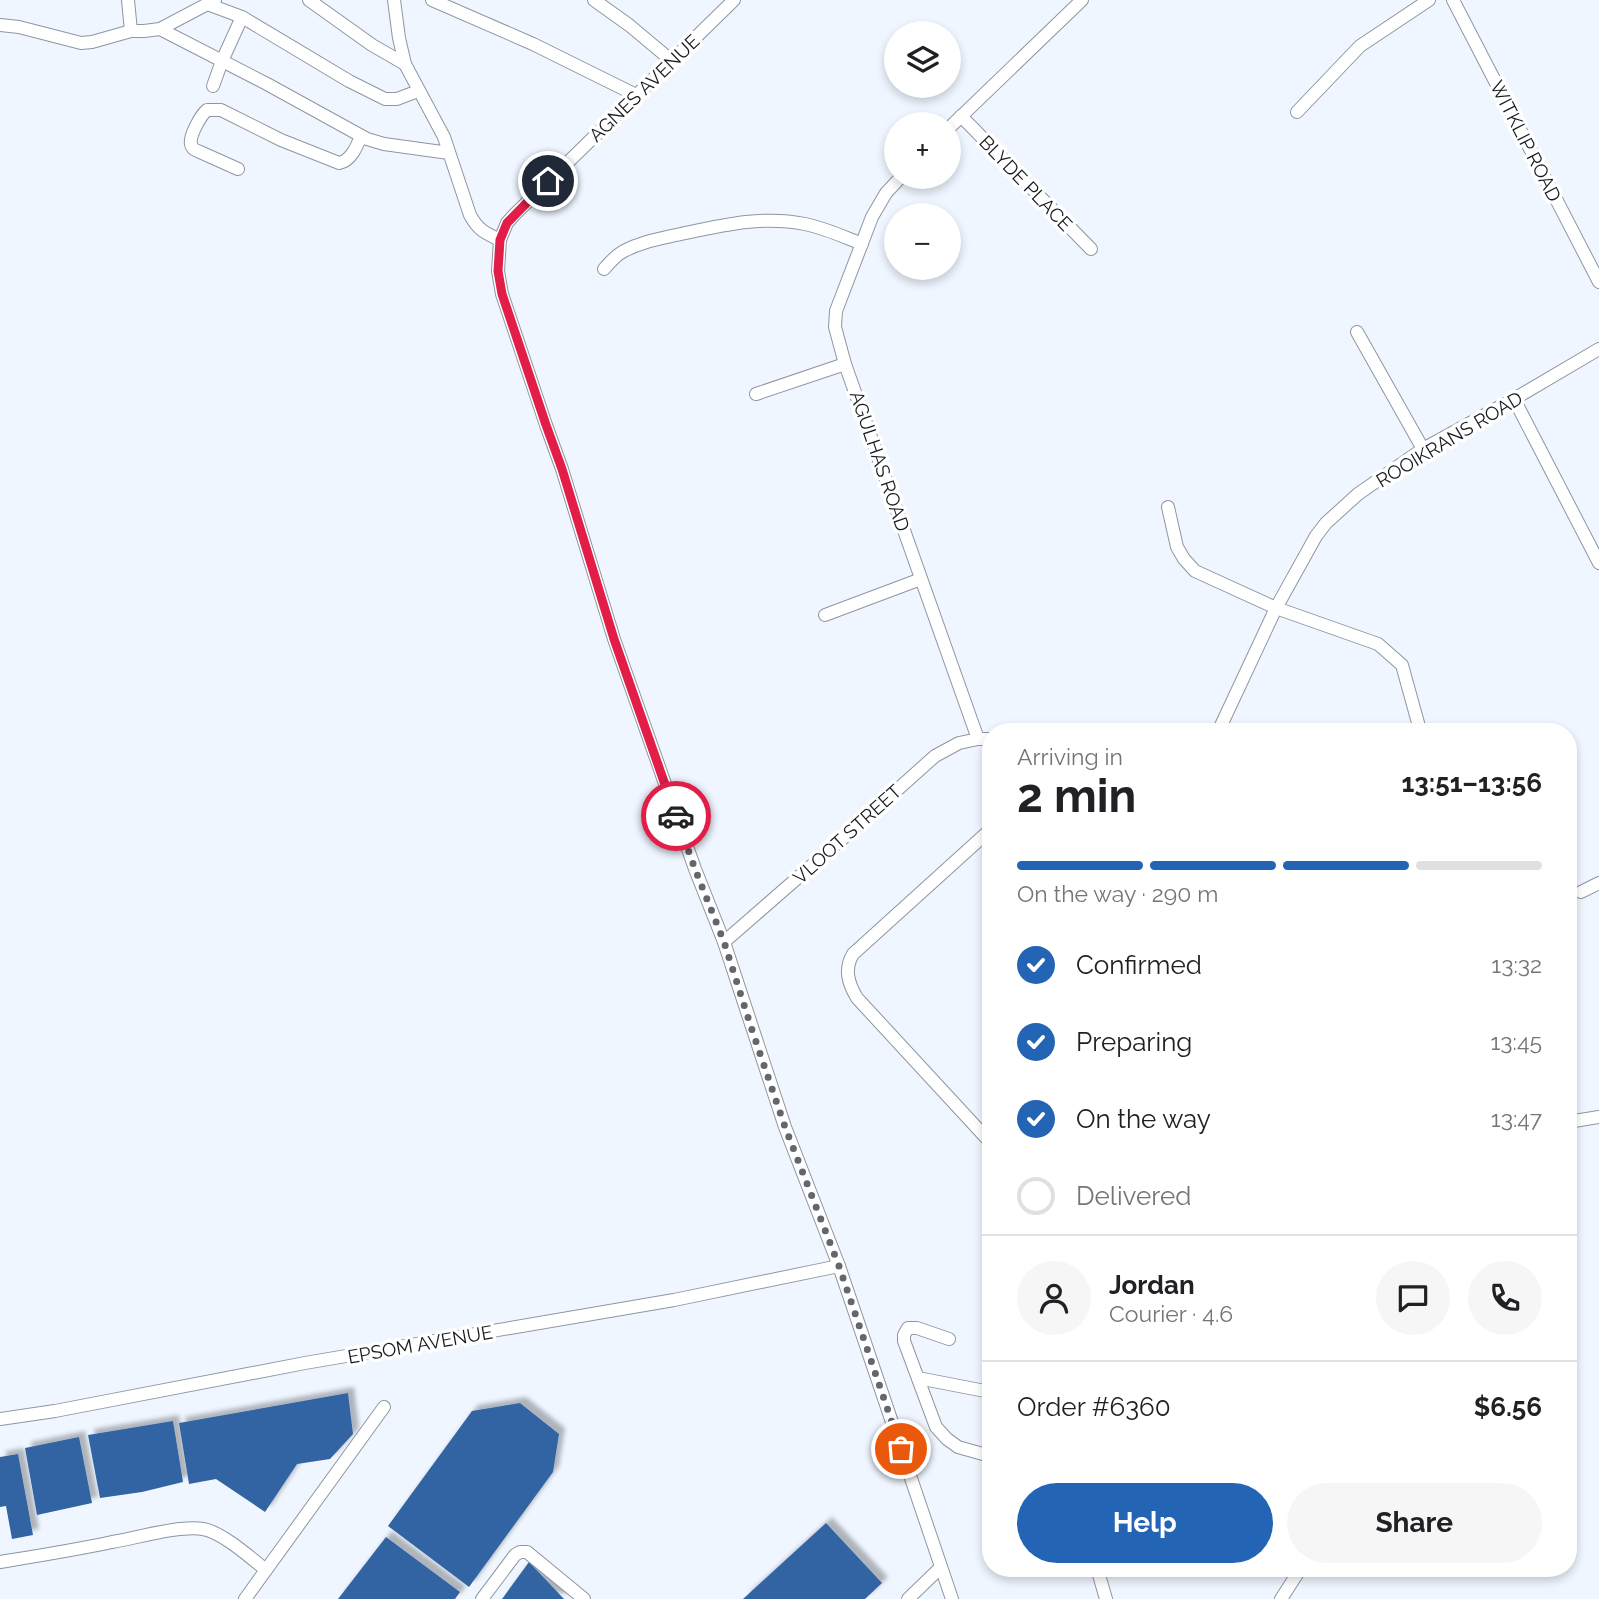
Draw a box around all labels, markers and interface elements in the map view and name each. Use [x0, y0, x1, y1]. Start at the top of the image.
map controls [884, 21, 961, 280]
button: layers [884, 21, 961, 98]
street label: AGNES AVENUE [584, 30, 704, 146]
street label: WITKLIP ROAD [1486, 77, 1566, 205]
button: + [884, 112, 961, 189]
street label: BLYDE PLACE [975, 131, 1077, 235]
pin [518, 151, 578, 211]
icon: home [529, 162, 567, 200]
button: − [884, 203, 961, 280]
street label: ROOIKRANS ROAD [1372, 387, 1526, 491]
street label: AGULHAS ROAD [846, 388, 914, 534]
text: Arriving in [1017, 743, 1123, 770]
text: 13:51–13:56 [1401, 768, 1542, 798]
text: 2 min [1017, 769, 1136, 823]
street label: VLOOT STREET [789, 780, 906, 888]
courier [641, 781, 711, 851]
icon: car [657, 797, 695, 835]
text: On the way · 290 m [1017, 880, 1218, 907]
icon: check [1017, 946, 1055, 984]
text: Confirmed [1076, 950, 1202, 980]
text: 13:32 [1491, 951, 1542, 978]
icon: check [1017, 1023, 1055, 1061]
text: Preparing [1076, 1027, 1192, 1057]
text: 13:45 [1490, 1028, 1542, 1055]
icon: check [1017, 1100, 1055, 1138]
text: On the way [1076, 1104, 1211, 1134]
text: 13:47 [1491, 1105, 1542, 1132]
text: Delivered [1076, 1181, 1191, 1211]
button: person [1017, 1261, 1091, 1335]
button: chat [1376, 1261, 1450, 1335]
button: phone [1468, 1261, 1542, 1335]
text: Jordan [1109, 1270, 1195, 1300]
text: Courier · 4.6 [1109, 1300, 1233, 1327]
street label: EPSOM AVENUE [346, 1320, 494, 1368]
text: Order #6360 [1017, 1392, 1171, 1422]
text: $6.56 [1474, 1392, 1542, 1422]
pin [871, 1419, 931, 1479]
icon: bag [882, 1430, 920, 1468]
button: Help [1017, 1483, 1273, 1563]
button: Share [1287, 1483, 1542, 1563]

